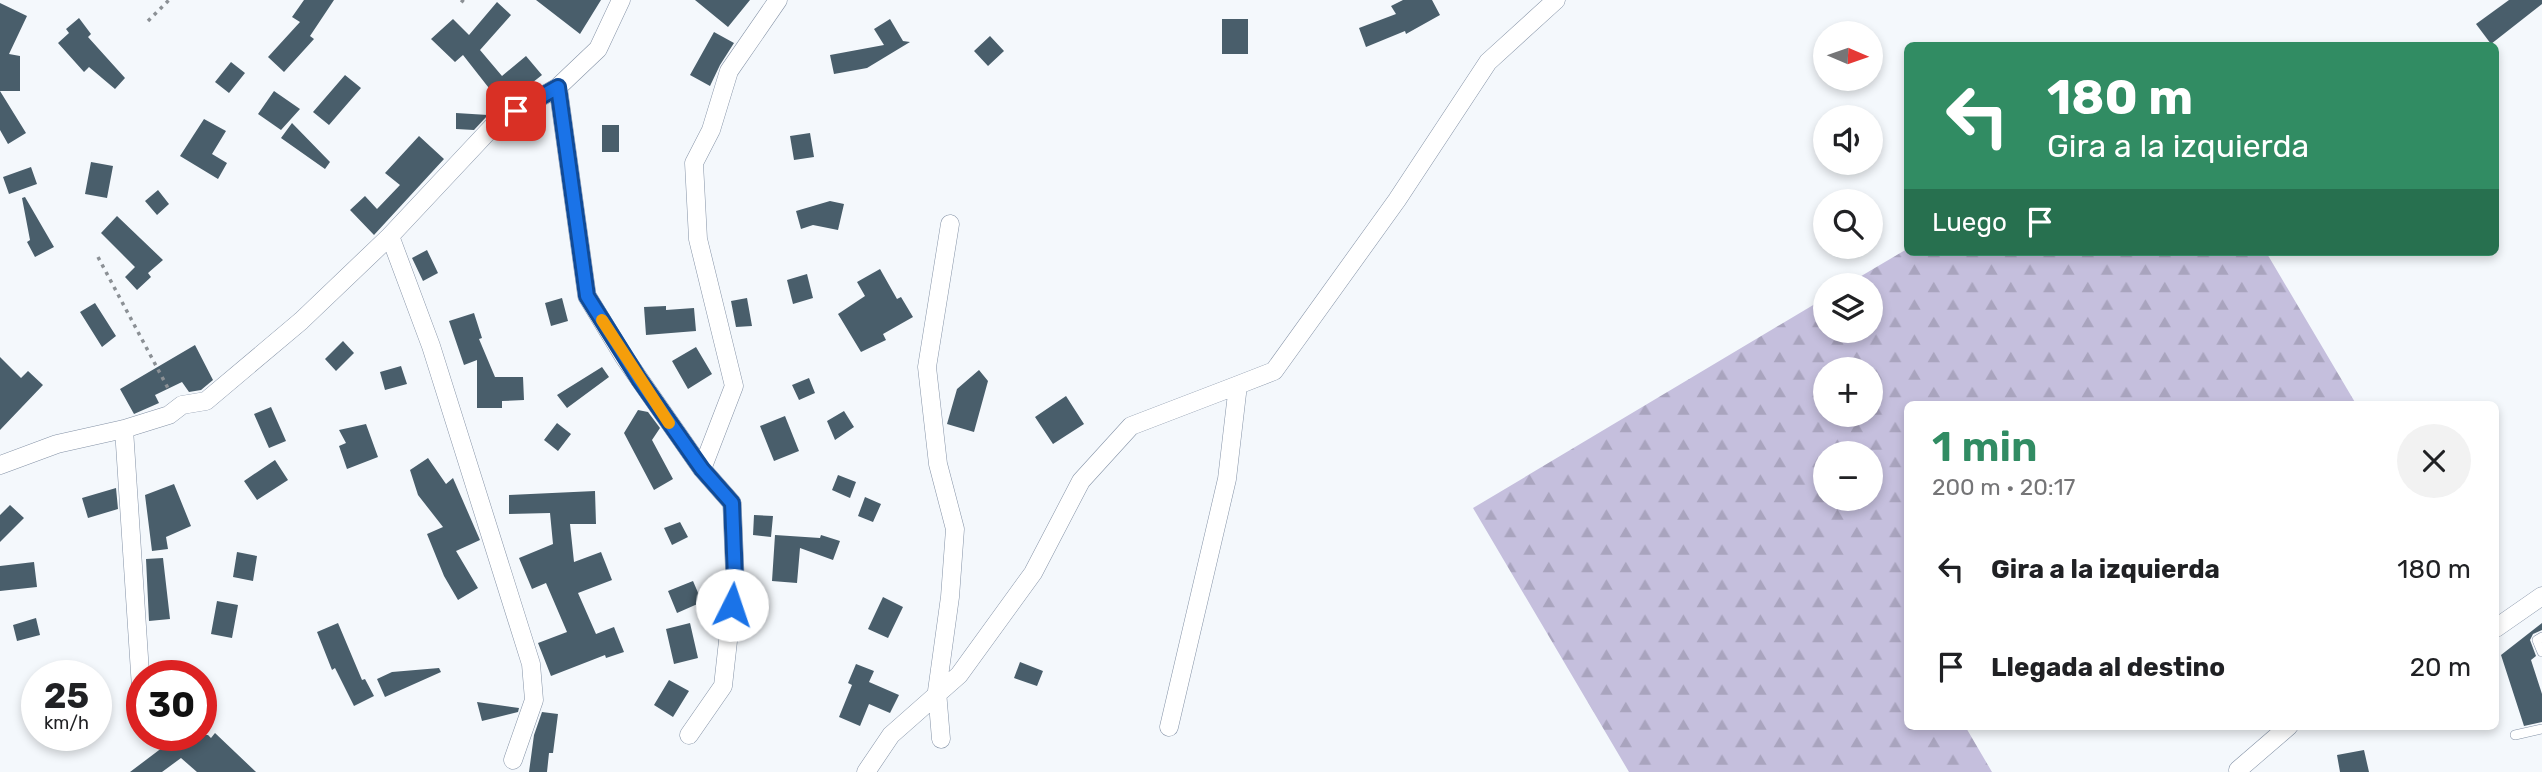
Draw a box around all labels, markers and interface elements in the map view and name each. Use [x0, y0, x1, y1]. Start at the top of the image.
north arrow [1813, 21, 1883, 91]
map controls [1813, 21, 1883, 511]
text: 180 m [2047, 68, 2193, 126]
icon: left [1932, 70, 2023, 161]
pin [486, 81, 546, 141]
icon: arrive [497, 92, 535, 130]
button: sound [1813, 105, 1883, 175]
text: Gira a la izquierda [2047, 127, 2309, 165]
button: search [1813, 189, 1883, 259]
icon: arrive [2021, 203, 2059, 241]
text: Luego [1932, 207, 2007, 238]
button: layers [1813, 273, 1883, 343]
button: + [1813, 357, 1883, 427]
text: 1 min [1932, 422, 2038, 472]
button: close [2397, 424, 2471, 498]
button: − [1813, 441, 1883, 511]
text: 200 m · 20:17 [1932, 473, 2075, 501]
icon: left [1932, 550, 1970, 588]
text: Gira a la izquierda [1991, 554, 2220, 585]
text: 180 m [2397, 554, 2471, 585]
position arrow [695, 568, 769, 642]
icon: arrive [1932, 648, 1970, 686]
text: Llegada al destino [1991, 652, 2225, 683]
text: 20 m [2410, 652, 2471, 683]
speed limit sign: 30 [126, 660, 217, 751]
text: 25 [44, 675, 89, 717]
text: km/h [44, 712, 89, 734]

